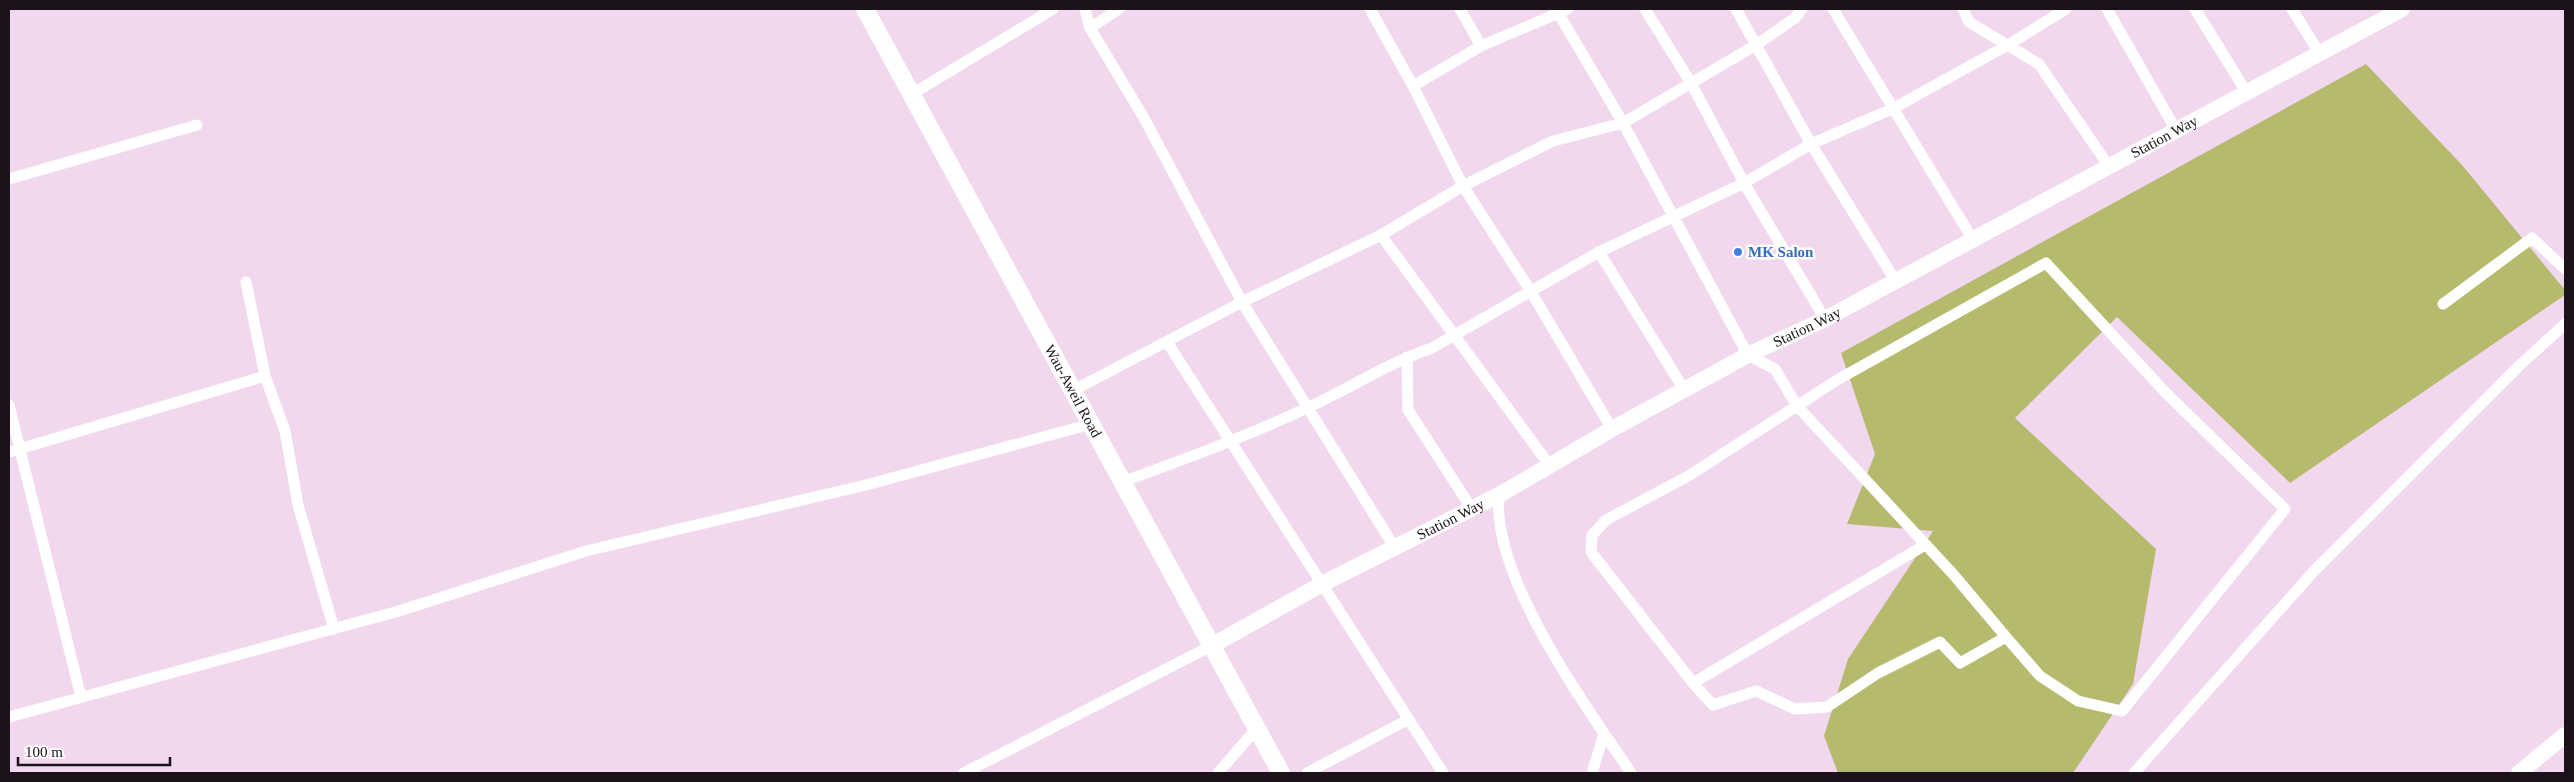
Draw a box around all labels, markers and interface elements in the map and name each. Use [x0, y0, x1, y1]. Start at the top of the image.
street label: Station Way [2128, 112, 2201, 161]
place label: MK Salon [1748, 244, 1814, 260]
marker: MK Salon [1732, 246, 1744, 258]
street label: Station Way [1770, 304, 1844, 350]
street label: Wau-Aweil Road [1041, 342, 1105, 440]
street label: Station Way [1414, 496, 1487, 543]
scale bar [18, 734, 170, 766]
text: 100 m [25, 744, 63, 760]

